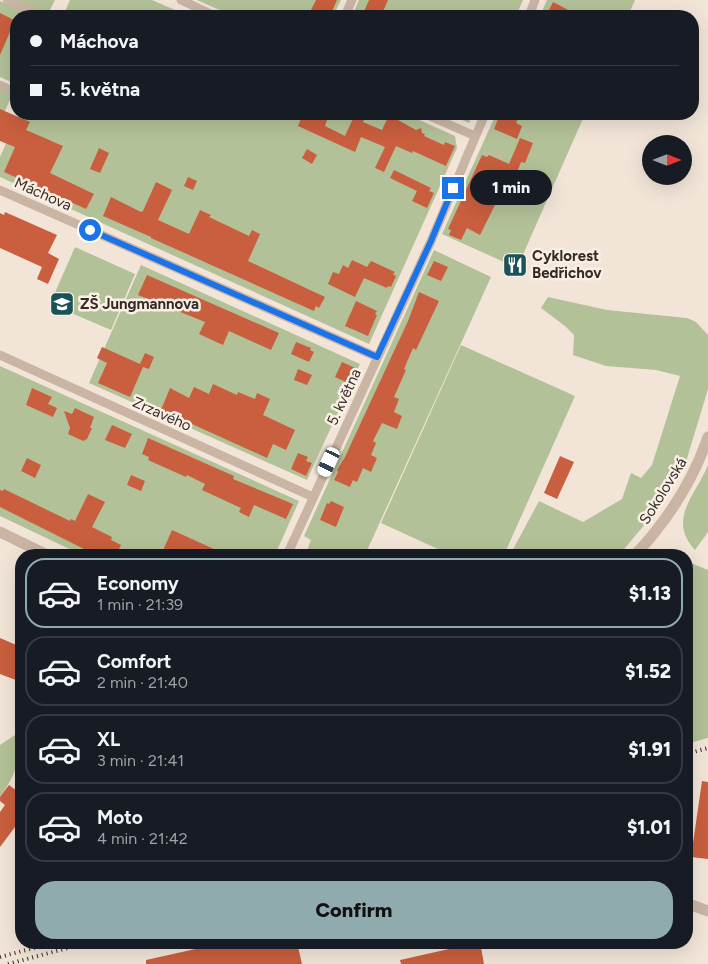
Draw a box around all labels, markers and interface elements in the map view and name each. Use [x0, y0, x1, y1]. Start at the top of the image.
text: Máchova [60, 30, 139, 53]
text: 5. května [60, 78, 140, 101]
north arrow [642, 135, 692, 185]
map controls [642, 135, 692, 185]
callout: 1 min [470, 170, 553, 206]
street label: Máchova [12, 173, 74, 215]
route end [442, 177, 464, 199]
text: 1 min [492, 178, 530, 197]
route start [79, 219, 101, 241]
place label: Cyklorest Bedřichov [532, 247, 602, 282]
restaurant icon: Cyklorest Bedřichov [502, 252, 528, 278]
school or university icon: ZŠ Jungmannova [49, 291, 75, 317]
place label: ZŠ Jungmannova [80, 295, 199, 313]
street label: 5. května [323, 366, 365, 428]
street label: Zrzavého [130, 393, 194, 435]
car [315, 445, 342, 479]
street label: Sokolovská [635, 454, 691, 528]
icon: car [37, 571, 82, 616]
text: Economy [97, 572, 179, 595]
text: $1.13 [629, 582, 671, 605]
text: 1 min · 21:39 [97, 595, 183, 614]
icon: car [37, 649, 82, 694]
text: Comfort [97, 650, 172, 673]
text: $1.52 [625, 660, 671, 683]
text: 2 min · 21:40 [97, 673, 188, 692]
icon: car [37, 727, 82, 772]
text: XL [97, 728, 120, 751]
text: $1.91 [628, 738, 671, 761]
text: 3 min · 21:41 [97, 751, 184, 770]
icon: car [37, 805, 82, 850]
text: Moto [97, 806, 143, 829]
text: $1.01 [627, 816, 671, 839]
text: 4 min · 21:42 [97, 829, 188, 848]
button: Confirm [35, 881, 673, 939]

